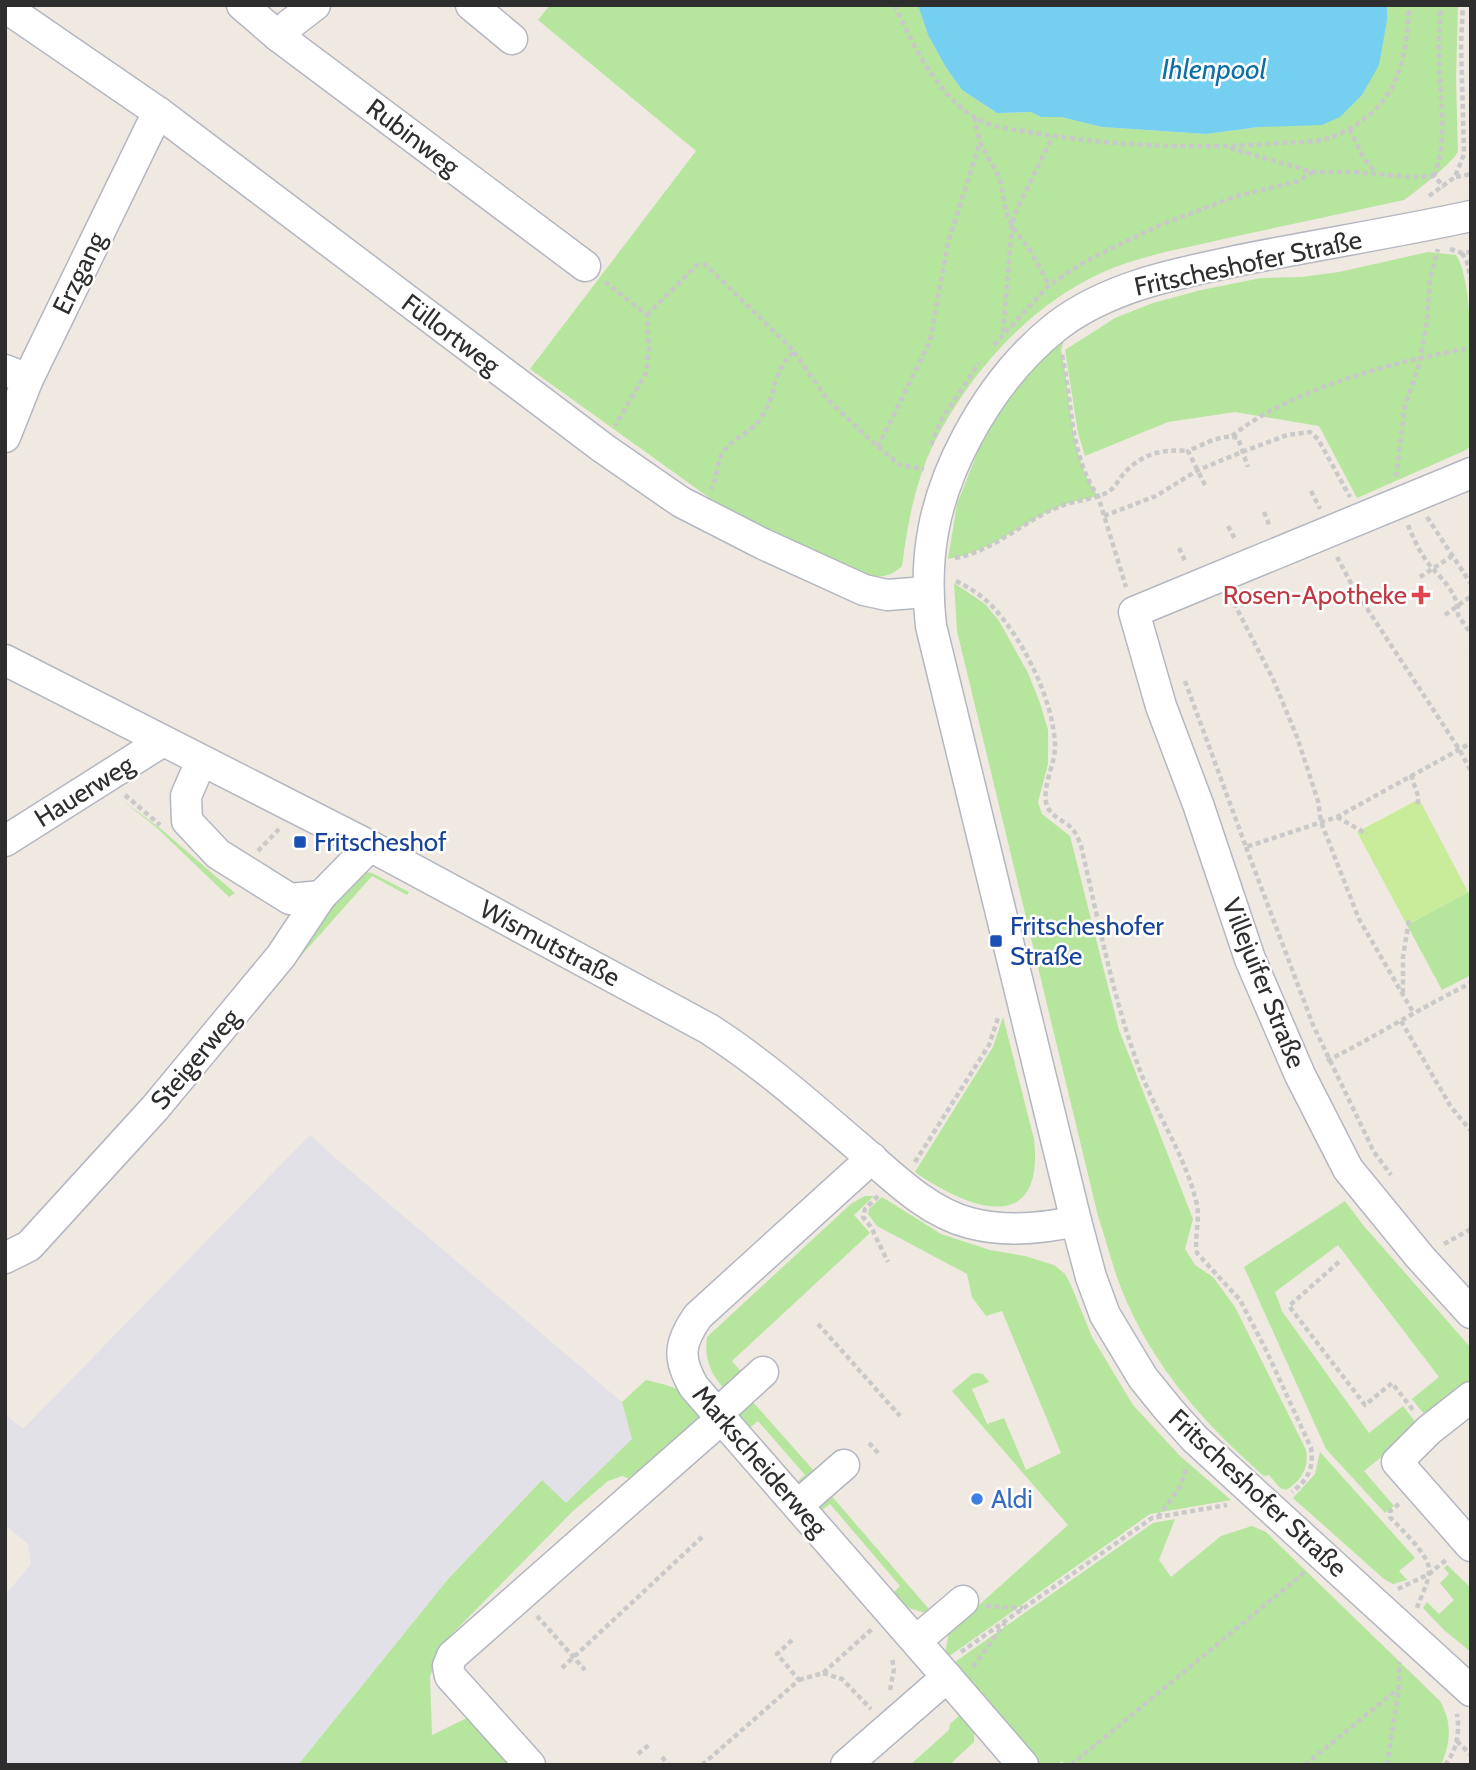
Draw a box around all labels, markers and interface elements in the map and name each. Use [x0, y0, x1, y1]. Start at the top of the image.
water label: Ihlenpool [1162, 52, 1267, 86]
street label: Rubinweg [360, 92, 467, 183]
street label: Fritscheshofer Straße [1131, 223, 1365, 303]
street label: Erzgang [45, 226, 113, 319]
street label: Füllortweg [396, 287, 507, 382]
place label: Rosen-Apotheke [1223, 579, 1407, 611]
marker: Rosen-Apotheke [1413, 587, 1429, 603]
street label: Hauerweg [29, 748, 140, 834]
place label: Fritscheshof [314, 826, 447, 858]
marker: Fritscheshof [292, 834, 308, 850]
street label: Wismutstraße [474, 893, 626, 993]
street label: Villejuifer Straße [1215, 893, 1313, 1073]
place label: Fritscheshofer Straße [1010, 910, 1165, 972]
marker: Fritscheshofer Straße [988, 933, 1004, 949]
street label: Steigerweg [144, 1001, 247, 1116]
street label: Markscheiderweg [686, 1379, 835, 1544]
street label: Fritscheshofer Straße [1162, 1402, 1354, 1584]
place label: Aldi [991, 1483, 1033, 1515]
marker: Aldi [969, 1491, 985, 1507]

